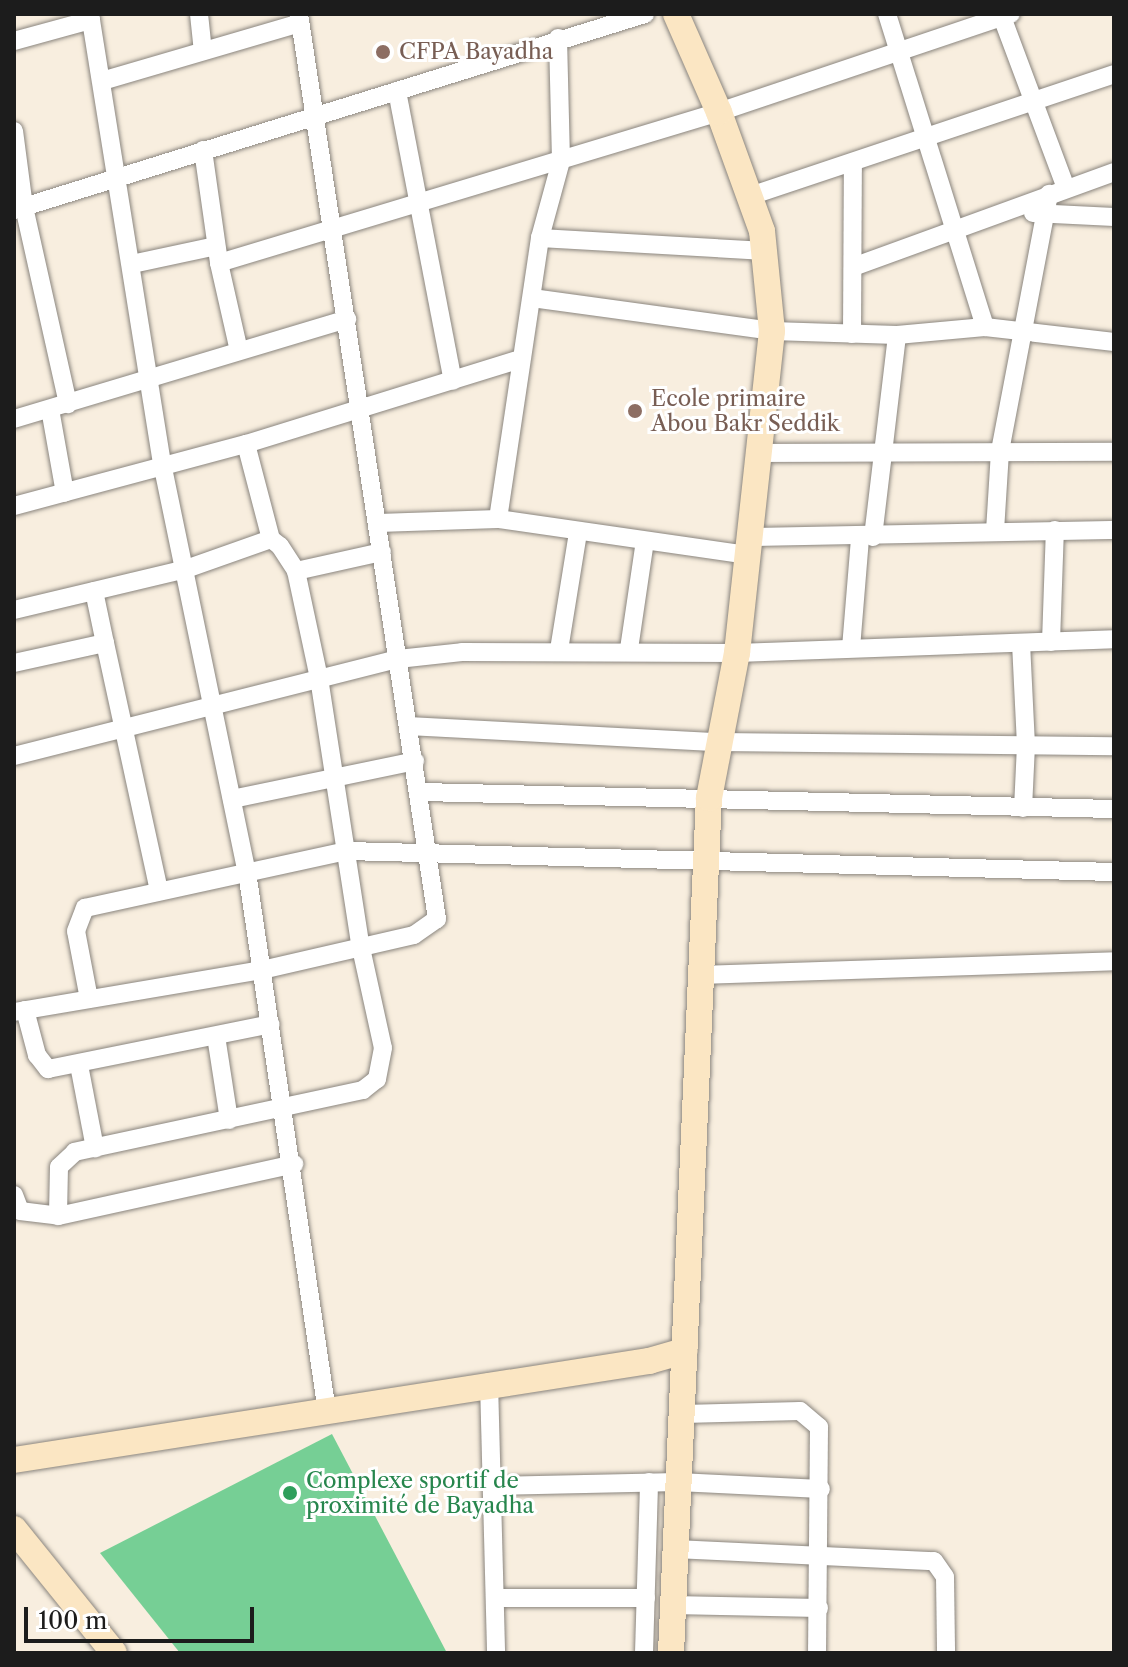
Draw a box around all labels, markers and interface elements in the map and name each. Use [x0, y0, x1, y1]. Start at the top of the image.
place label: CFPA Bayadha [399, 39, 554, 65]
marker: CFPA Bayadha [374, 43, 392, 61]
place label: Ecole primaire Abou Bakr Seddik [651, 385, 840, 436]
marker: Ecole primaire Abou Bakr Seddik [626, 402, 644, 420]
place label: Complexe sportif de proximité de Bayadha [306, 1467, 534, 1518]
marker: Complexe sportif de proximité de Bayadha [281, 1484, 299, 1502]
scale bar [28, 1591, 258, 1641]
text: 100 m [38, 1606, 107, 1635]

